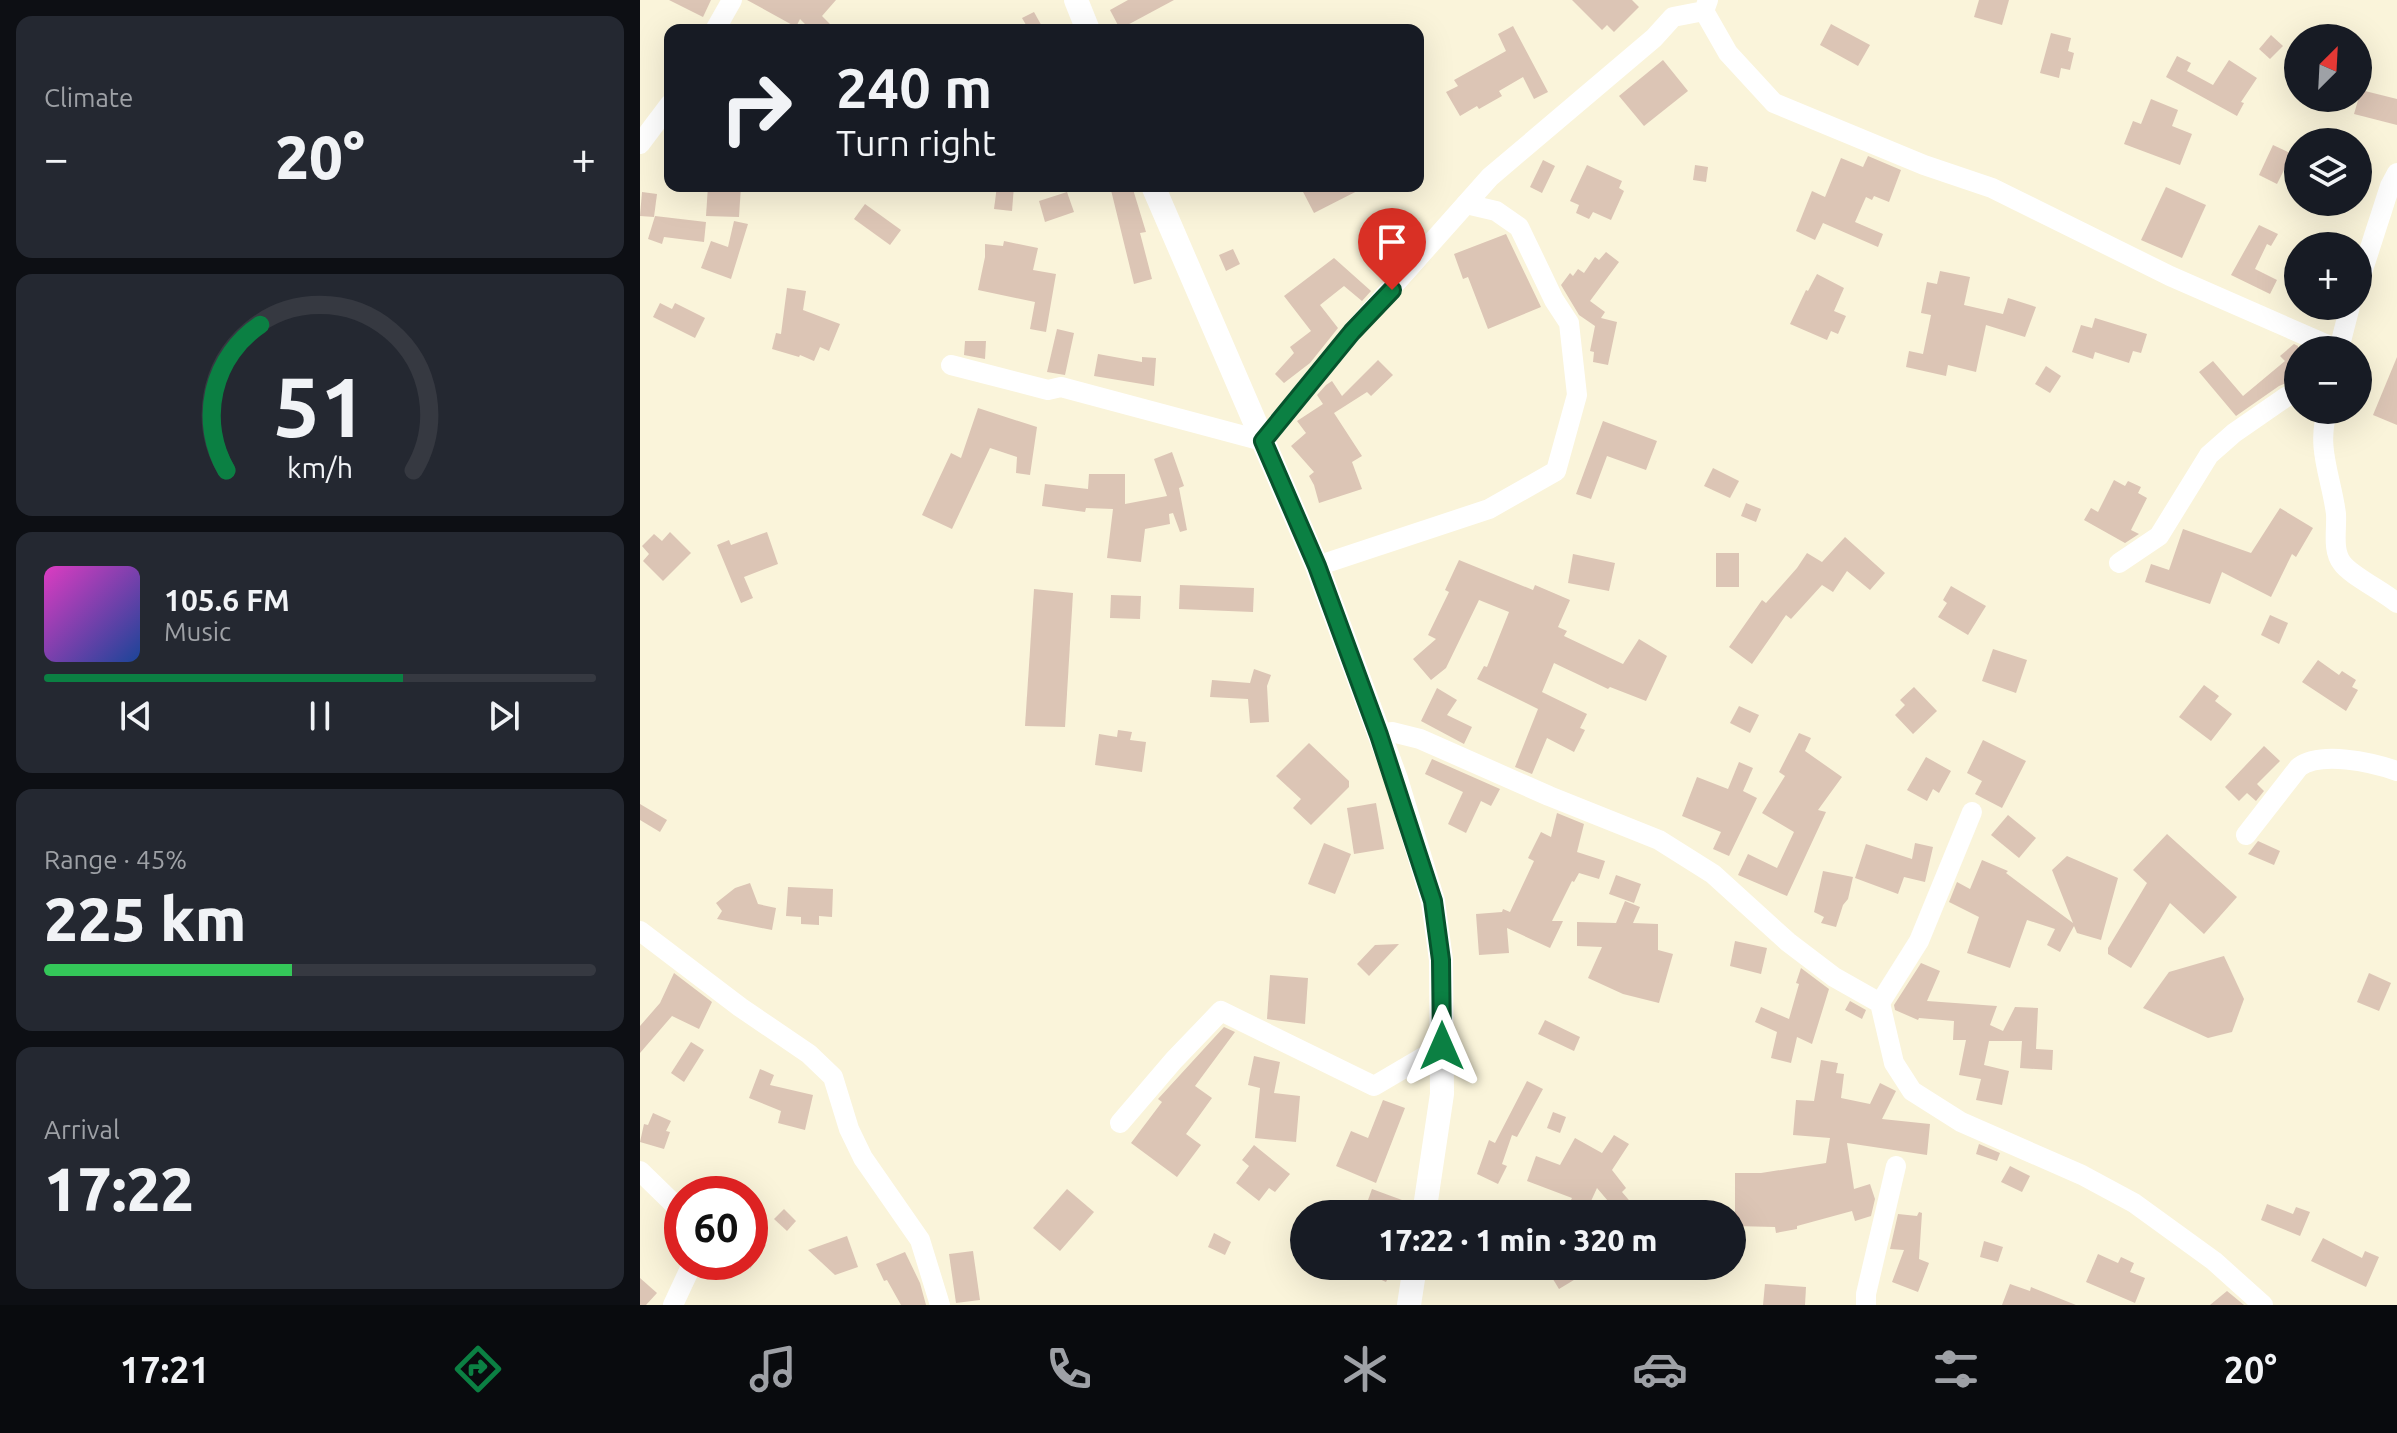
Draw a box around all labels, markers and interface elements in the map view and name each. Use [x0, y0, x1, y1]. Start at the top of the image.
north arrow [2284, 24, 2372, 112]
map controls [2284, 24, 2372, 424]
icon: right [704, 56, 808, 160]
text: 240 m [836, 56, 992, 119]
text: Climate [44, 83, 133, 112]
text: Turn right [836, 122, 996, 163]
text: 20° [275, 123, 365, 190]
button: layers [2284, 128, 2372, 216]
text: − [44, 133, 69, 182]
text: + [571, 133, 596, 182]
pin [1358, 208, 1426, 290]
icon: arrive [1370, 220, 1414, 264]
button: + [2284, 232, 2372, 320]
button: − [2284, 336, 2372, 424]
text: 51 [273, 358, 367, 452]
text: km/h [287, 451, 353, 483]
text: 105.6 FM [164, 583, 290, 617]
text: Music [164, 617, 231, 646]
icon: previous [114, 694, 158, 738]
icon: pause [298, 694, 342, 738]
icon: next [482, 694, 526, 738]
text: Range · 45% [44, 845, 187, 874]
text: 225 km [44, 885, 246, 952]
position arrow [1400, 1004, 1484, 1088]
text: Arrival [44, 1115, 120, 1144]
text: 17:22 [44, 1155, 194, 1222]
speed limit sign: 60 [664, 1176, 768, 1280]
text: 17:22 · 1 min · 320 m [1379, 1223, 1657, 1257]
icon: directions [450, 1341, 506, 1397]
icon: music [745, 1341, 801, 1397]
icon: phone [1041, 1341, 1097, 1397]
icon: climate [1337, 1341, 1393, 1397]
icon: car [1632, 1341, 1688, 1397]
icon: filters [1928, 1341, 1984, 1397]
text: 17:21 [120, 1349, 210, 1390]
text: 20° [2224, 1349, 2277, 1390]

